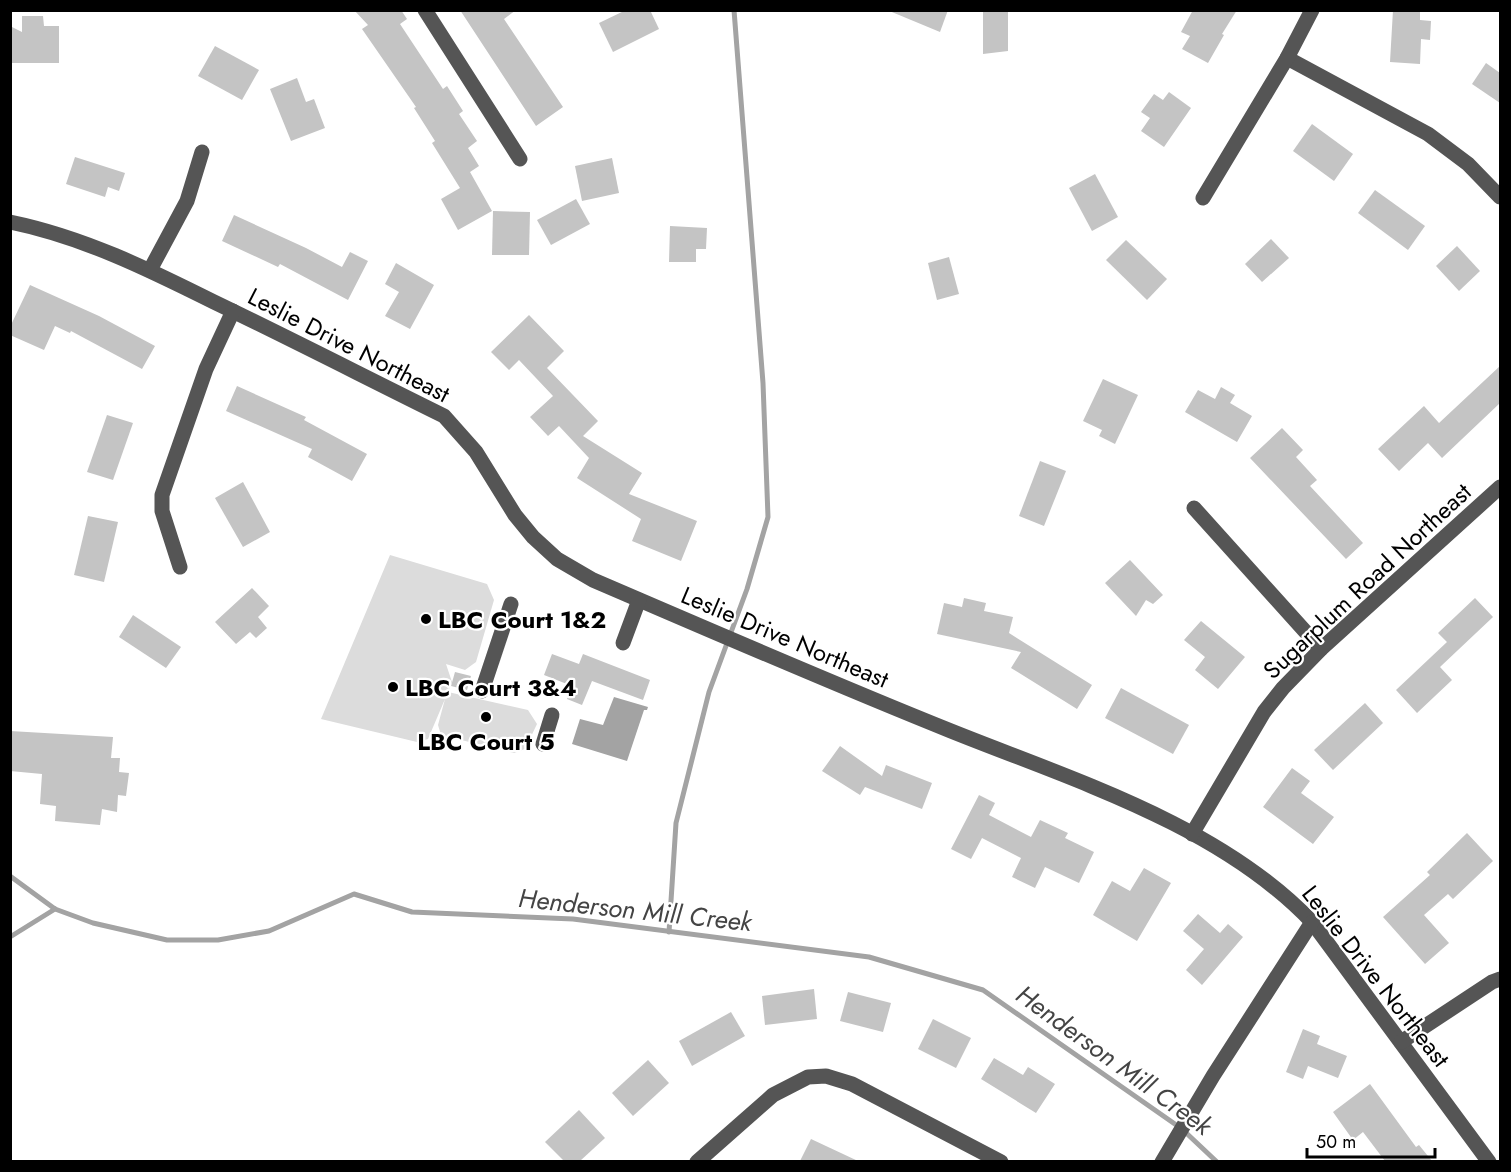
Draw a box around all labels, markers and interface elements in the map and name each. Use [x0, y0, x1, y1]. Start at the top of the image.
street label: Leslie Drive Northeast [242, 279, 456, 411]
street label: Sugarplum Road Northeast [1255, 475, 1479, 687]
street label: Leslie Drive Northeast [676, 577, 894, 697]
place label: LBC Court 1&2 [438, 602, 606, 637]
marker: LBC Court 1&2 [419, 612, 433, 626]
place label: LBC Court 3&4 [405, 670, 577, 705]
marker: LBC Court 3&4 [386, 680, 400, 694]
marker: LBC Court 5 [479, 710, 493, 724]
place label: LBC Court 5 [417, 724, 555, 759]
street label: Leslie Drive Northeast [1294, 878, 1458, 1075]
water label: Henderson Mill Creek [516, 879, 755, 941]
water label: Henderson Mill Creek [1008, 976, 1222, 1145]
scale bar [1307, 1121, 1434, 1159]
text: 50 m [1316, 1129, 1356, 1155]

